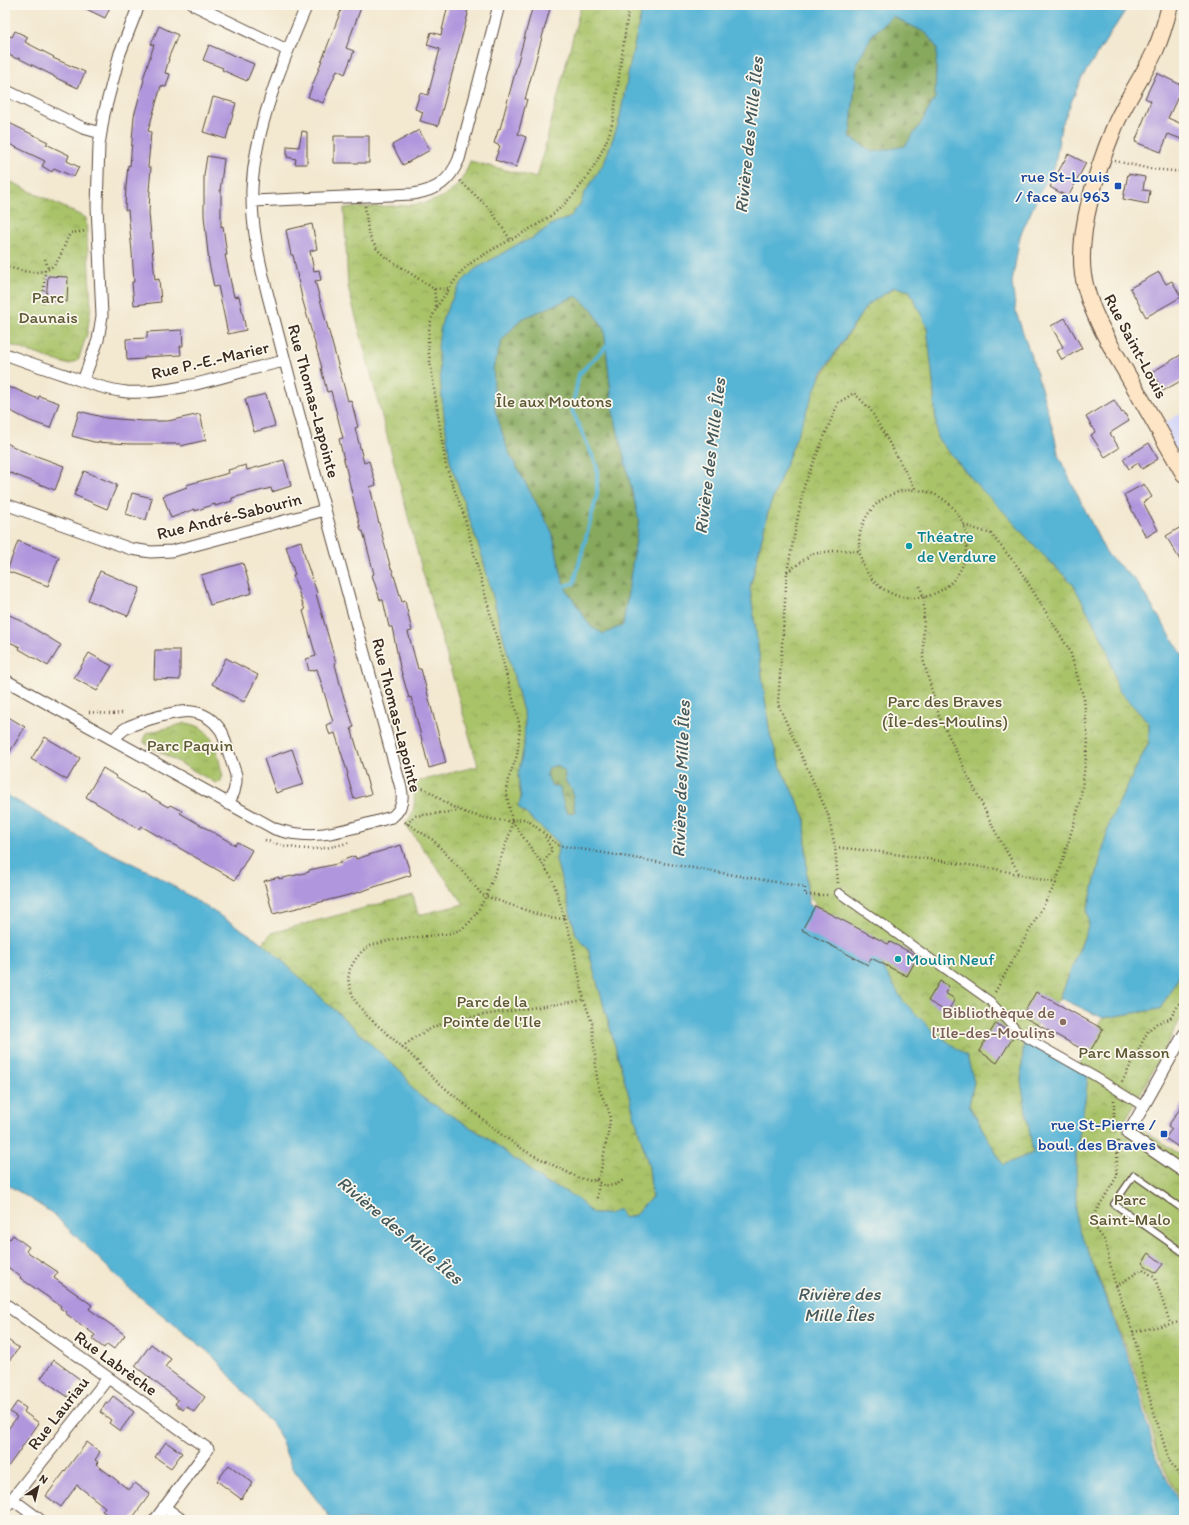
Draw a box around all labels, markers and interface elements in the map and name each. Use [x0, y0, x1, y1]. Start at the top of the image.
water label: Rivière des Mille Îles [730, 55, 768, 214]
place label: rue St-Louis / face au 963 [1015, 166, 1110, 206]
marker: rue St-Louis / face au 963 [1113, 181, 1123, 191]
park label: Parc Daunais [18, 287, 78, 327]
street label: Rue Saint-Louis [1100, 290, 1172, 402]
street label: Rue Thomas-Lapointe [284, 322, 344, 480]
street label: Rue P.-E.-Marier [149, 337, 272, 383]
water label: Rivière des Mille Îles [690, 376, 731, 535]
park label: Île aux Moutons [496, 391, 612, 411]
street label: Rue André-Sabourin [154, 488, 304, 544]
place label: Théatre de Verdure [917, 526, 996, 566]
marker: Théatre de Verdure [904, 541, 914, 551]
street label: Rue Thomas-Lapointe [368, 636, 426, 794]
park label: Parc des Braves (Île-des-Moulins) [882, 691, 1008, 731]
water label: Rivière des Mille Îles [667, 699, 695, 858]
park label: Parc Paquin [147, 735, 234, 755]
place label: Moulin Neuf [906, 949, 995, 969]
marker: Moulin Neuf [893, 954, 903, 964]
park label: Parc de la Pointe de l'Ile [443, 991, 541, 1031]
place label: Bibliothèque de l'Ile-des-Moulins [931, 1002, 1055, 1042]
marker: Bibliothèque de l'Ile-des-Moulins [1058, 1017, 1068, 1027]
park label: Parc Masson [1078, 1042, 1170, 1062]
place label: rue St-Pierre / boul. des Braves [1038, 1114, 1156, 1154]
marker: rue St-Pierre / boul. des Braves [1159, 1129, 1169, 1139]
water label: Rivière des Mille Îles [333, 1171, 468, 1290]
park label: Parc Saint-Malo [1089, 1189, 1171, 1229]
water label: Rivière des Mille Îles [798, 1283, 881, 1326]
street label: Rue Labrèche [71, 1326, 161, 1400]
street label: Rue Lauriau [23, 1372, 93, 1454]
north arrow [18, 1467, 58, 1507]
text: N [37, 1472, 50, 1487]

